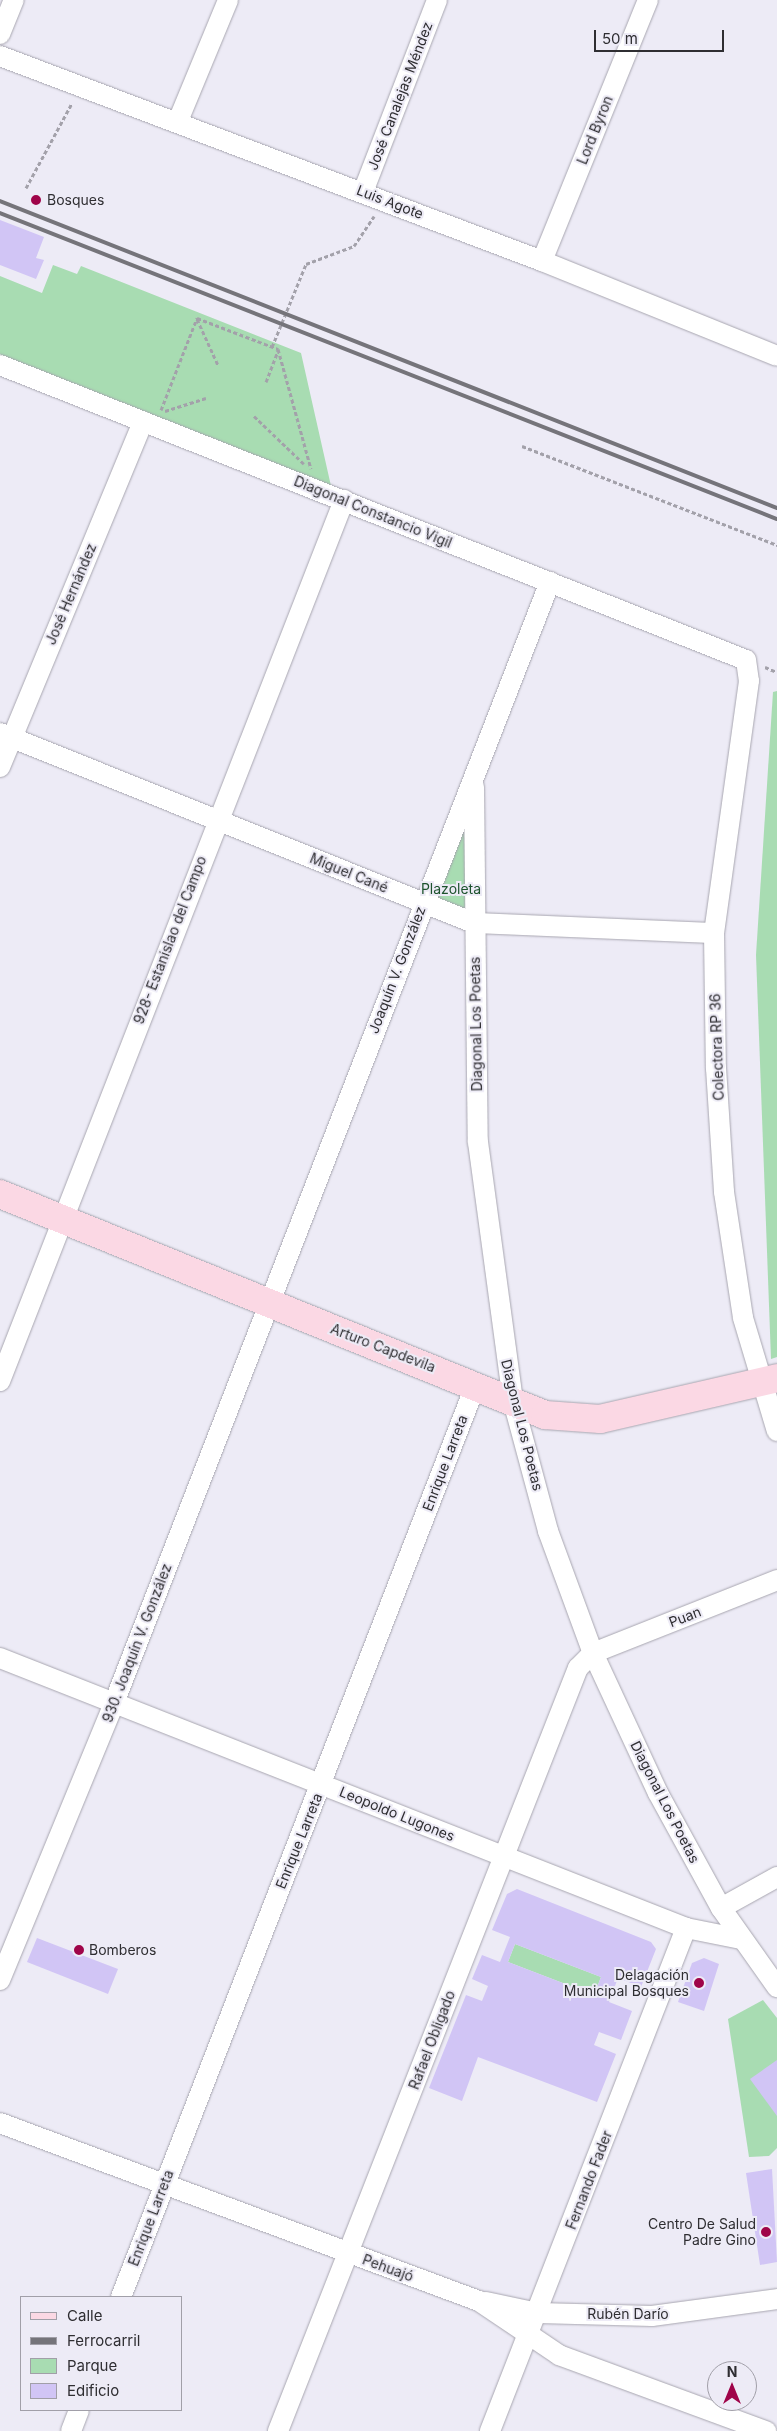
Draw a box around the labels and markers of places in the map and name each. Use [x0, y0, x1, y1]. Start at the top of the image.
place label: Bosques [47, 192, 104, 208]
marker: Bosques [29, 193, 43, 207]
place label: Bomberos [89, 1942, 156, 1958]
marker: Bomberos [73, 1944, 85, 1956]
place label: Delagación Municipal Bosques [564, 1967, 689, 2000]
marker: Delagación Municipal Bosques [693, 1977, 705, 1989]
place label: Centro De Salud Padre Gino [648, 2216, 756, 2248]
marker: Centro De Salud Padre Gino [760, 2226, 772, 2238]

